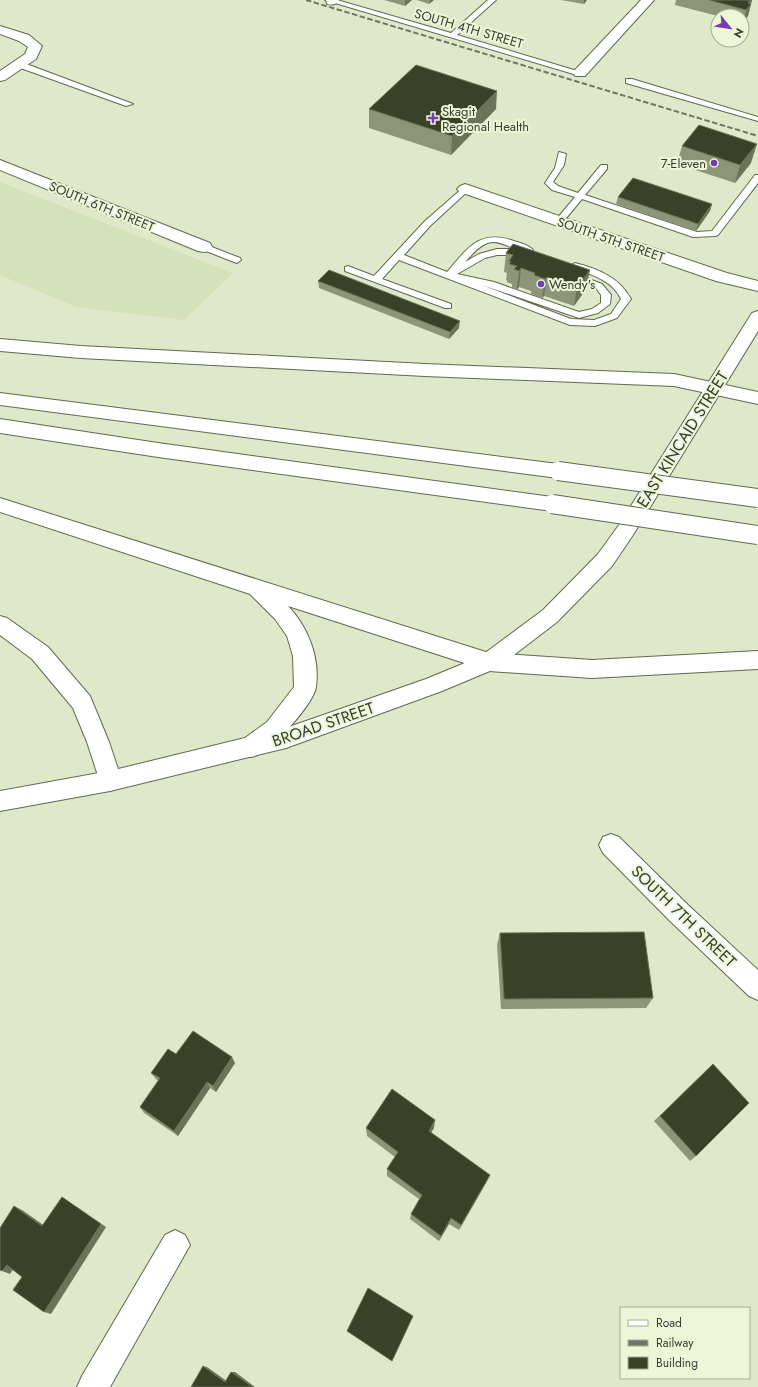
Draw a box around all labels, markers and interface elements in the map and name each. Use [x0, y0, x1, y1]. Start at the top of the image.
street label: SOUTH 4TH STREET [412, 4, 525, 53]
north arrow [710, 8, 750, 48]
text: N [730, 25, 748, 41]
place label: Skagit Regional Health [442, 102, 529, 136]
marker: Skagit Regional Health [427, 112, 439, 124]
place label: 7-Eleven [661, 154, 706, 173]
marker: 7-Eleven [709, 158, 719, 168]
street label: SOUTH 6TH STREET [46, 177, 157, 236]
street label: SOUTH 5TH STREET [555, 212, 667, 267]
place label: Wendy's [549, 275, 595, 294]
marker: Wendy's [536, 279, 546, 289]
street label: EAST KINCAID STREET [631, 366, 734, 512]
street label: BROAD STREET [269, 696, 378, 753]
street label: SOUTH 7TH STREET [626, 860, 742, 973]
legend [620, 1307, 750, 1379]
text: Road [656, 1314, 682, 1332]
text: Railway [656, 1334, 694, 1352]
text: Building [656, 1354, 698, 1372]

